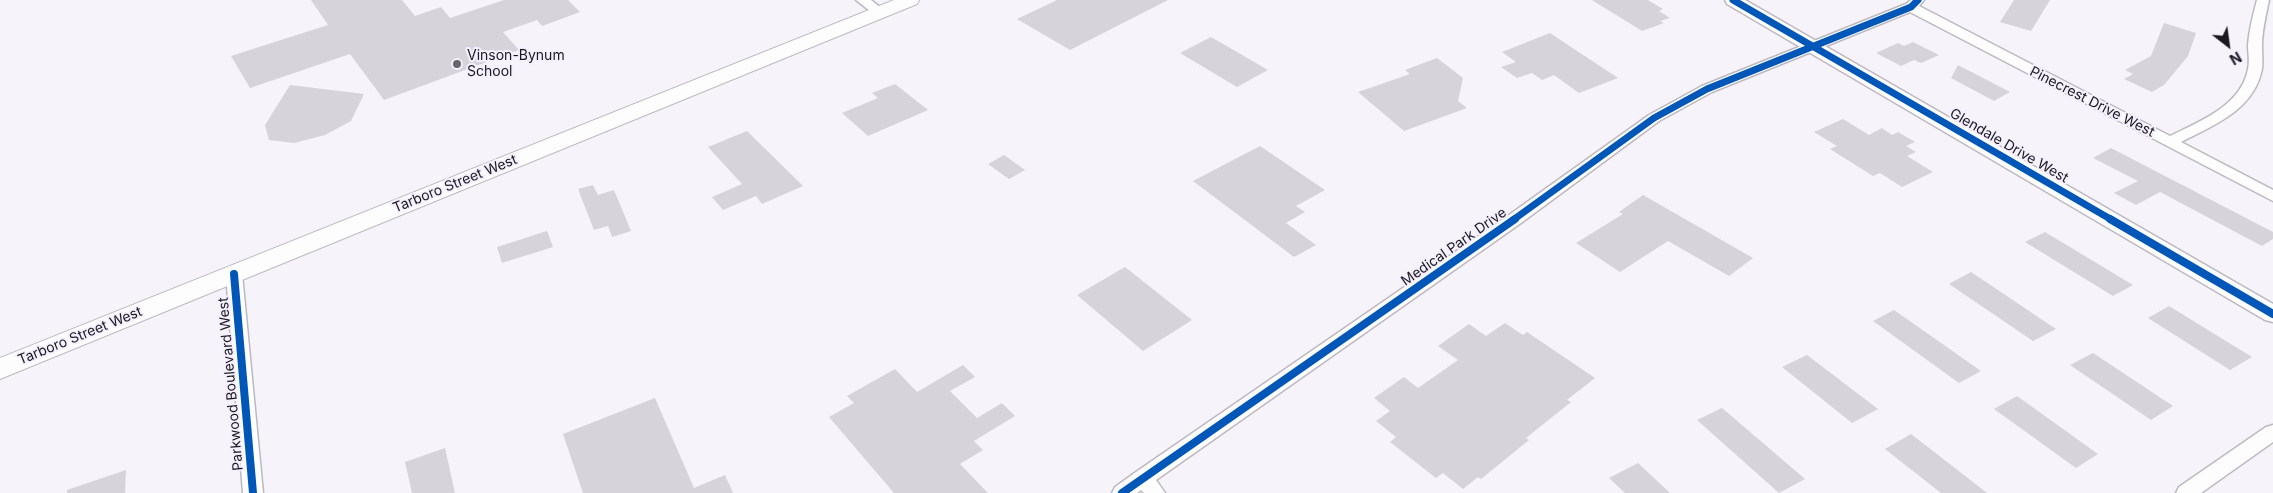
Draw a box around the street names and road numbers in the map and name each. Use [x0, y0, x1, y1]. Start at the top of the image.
street label: Pinecrest Drive West [2027, 63, 2157, 141]
street label: Glendale Drive West [1947, 105, 2071, 187]
street label: Tarboro Street West [390, 151, 520, 217]
street label: Medical Park Drive [1398, 204, 1510, 290]
street label: Parkwood Boulevard West [215, 297, 247, 471]
street label: Tarboro Street West [15, 303, 145, 369]

